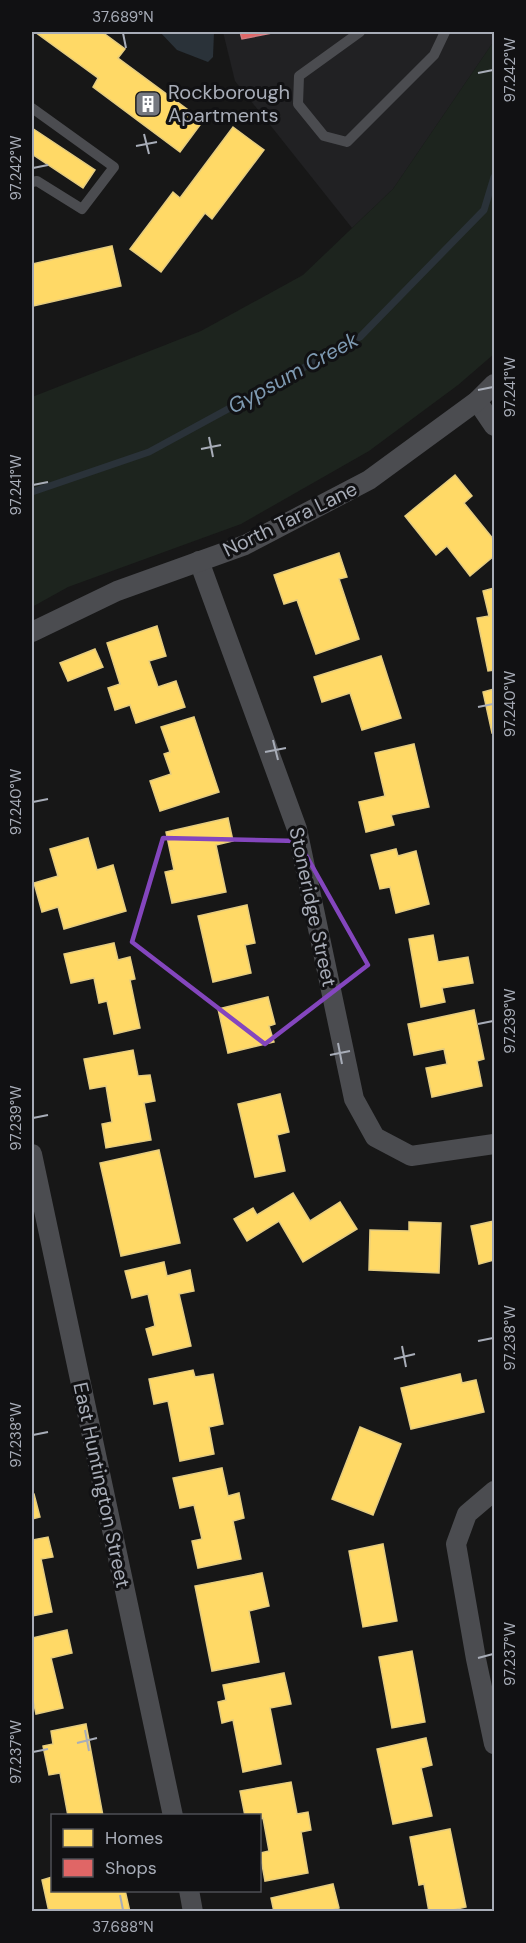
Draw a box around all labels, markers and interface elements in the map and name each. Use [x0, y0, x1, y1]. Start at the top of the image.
text: 37.689°N [92, 7, 154, 27]
text: 97.242°W [500, 37, 520, 102]
place label: Rockborough Apartments [168, 79, 290, 128]
building icon: Rockborough Apartments [133, 89, 163, 119]
text: 97.242°W [6, 135, 26, 200]
water label: Gypsum Creek [223, 325, 363, 420]
text: 97.241°W [500, 356, 520, 417]
text: 97.241°W [6, 454, 26, 515]
street label: North Tara Lane [219, 475, 361, 563]
text: 97.240°W [500, 670, 520, 737]
text: 97.240°W [6, 768, 26, 835]
street label: Stoneridge Street [283, 825, 343, 989]
text: 97.239°W [500, 988, 520, 1054]
text: 97.239°W [6, 1085, 26, 1151]
text: 97.238°W [500, 1305, 520, 1371]
street label: East Huntington Street [67, 1380, 137, 1590]
text: 97.238°W [6, 1402, 26, 1468]
text: 97.237°W [500, 1622, 520, 1686]
text: 97.237°W [6, 1720, 26, 1784]
legend [51, 1814, 261, 1892]
text: Homes [105, 1826, 163, 1850]
text: Shops [105, 1856, 157, 1880]
text: 37.688°N [92, 1917, 154, 1937]

